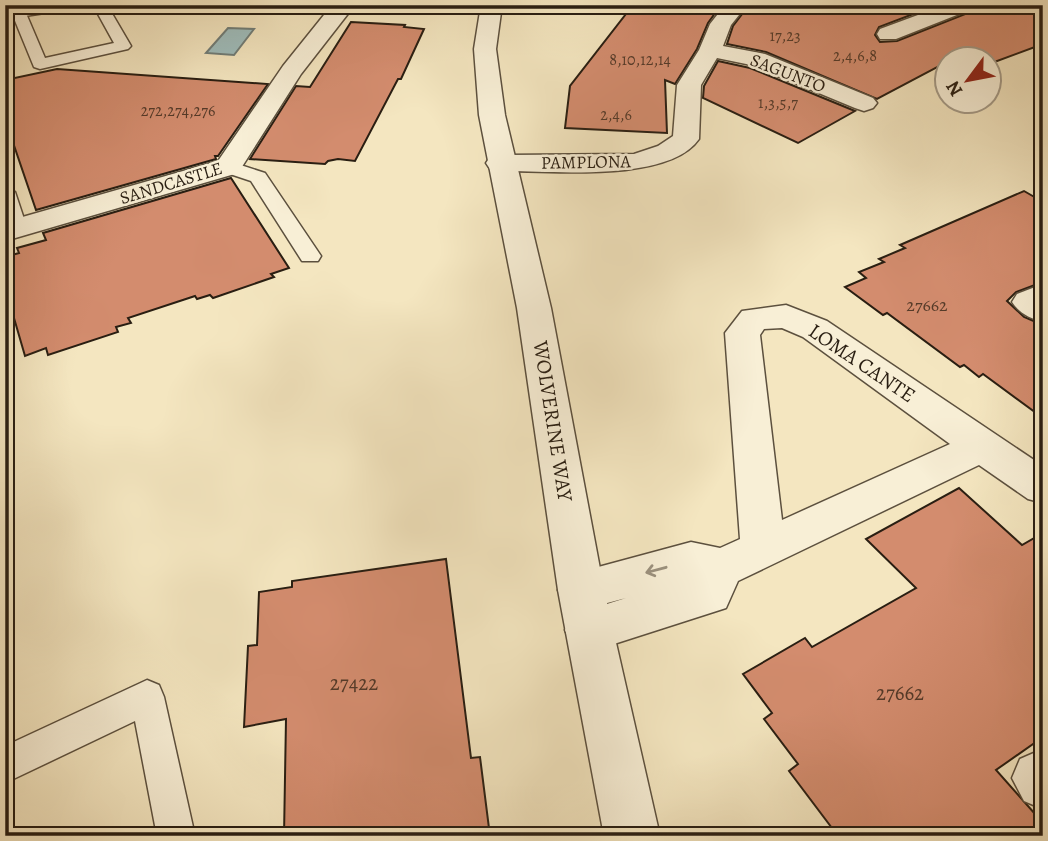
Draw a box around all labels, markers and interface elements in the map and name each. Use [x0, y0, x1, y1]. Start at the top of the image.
house number: 17,23 [769, 25, 801, 47]
house number: 2,4,6,8 [833, 45, 877, 67]
north arrow [932, 46, 1002, 116]
street label: SAGUNTO [747, 48, 829, 98]
house number: 8,10,12,14 [609, 49, 671, 71]
text: N [940, 76, 969, 101]
house number: 1,3,5,7 [758, 92, 798, 114]
house number: 272,274,276 [141, 100, 215, 122]
house number: 2,4,6 [600, 104, 632, 126]
street label: PAMPLONA [541, 149, 632, 175]
street label: SANDCASTLE [117, 156, 225, 210]
house number: 27662 [906, 293, 948, 317]
street label: LOMA CANTE [803, 317, 921, 409]
street label: WOLVERINE WAY [526, 338, 580, 504]
one-way arrow [645, 565, 667, 578]
house number: 27422 [330, 669, 378, 697]
house number: 27662 [876, 679, 924, 707]

